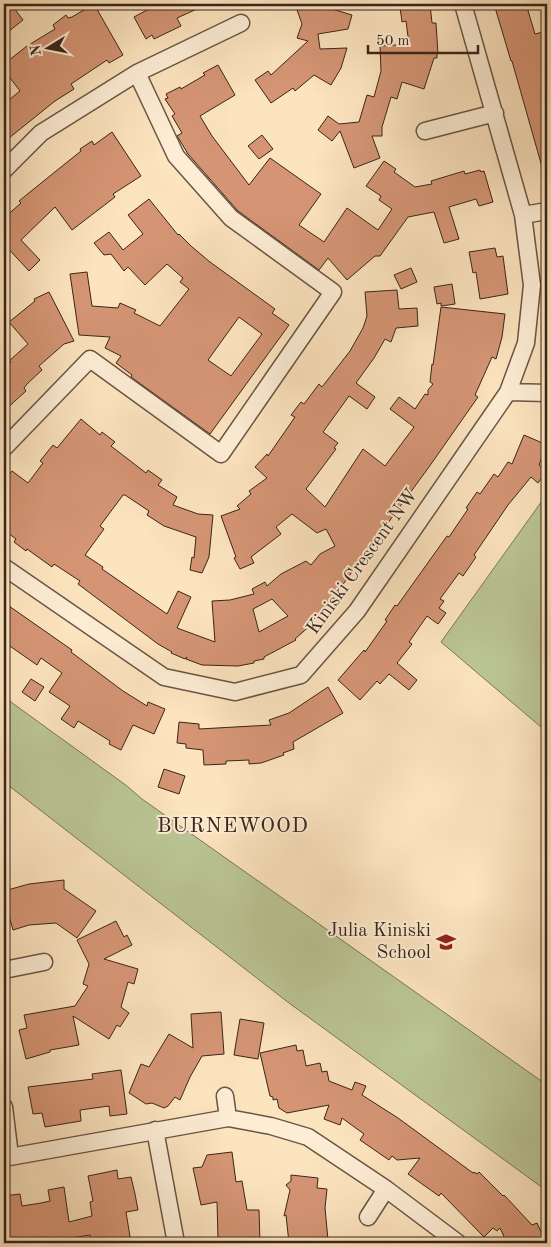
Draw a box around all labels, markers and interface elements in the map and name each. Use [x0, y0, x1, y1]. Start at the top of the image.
north arrow [22, 22, 72, 72]
scale bar [368, 22, 478, 54]
text: 50 m [376, 34, 410, 49]
text: N [28, 43, 44, 57]
street label: Kiniski Crescent NW [304, 486, 422, 638]
district label: BURNEWOOD [157, 816, 309, 837]
place label: Julia Kiniski School [327, 922, 431, 963]
school or university icon: Julia Kiniski School [435, 931, 457, 953]

